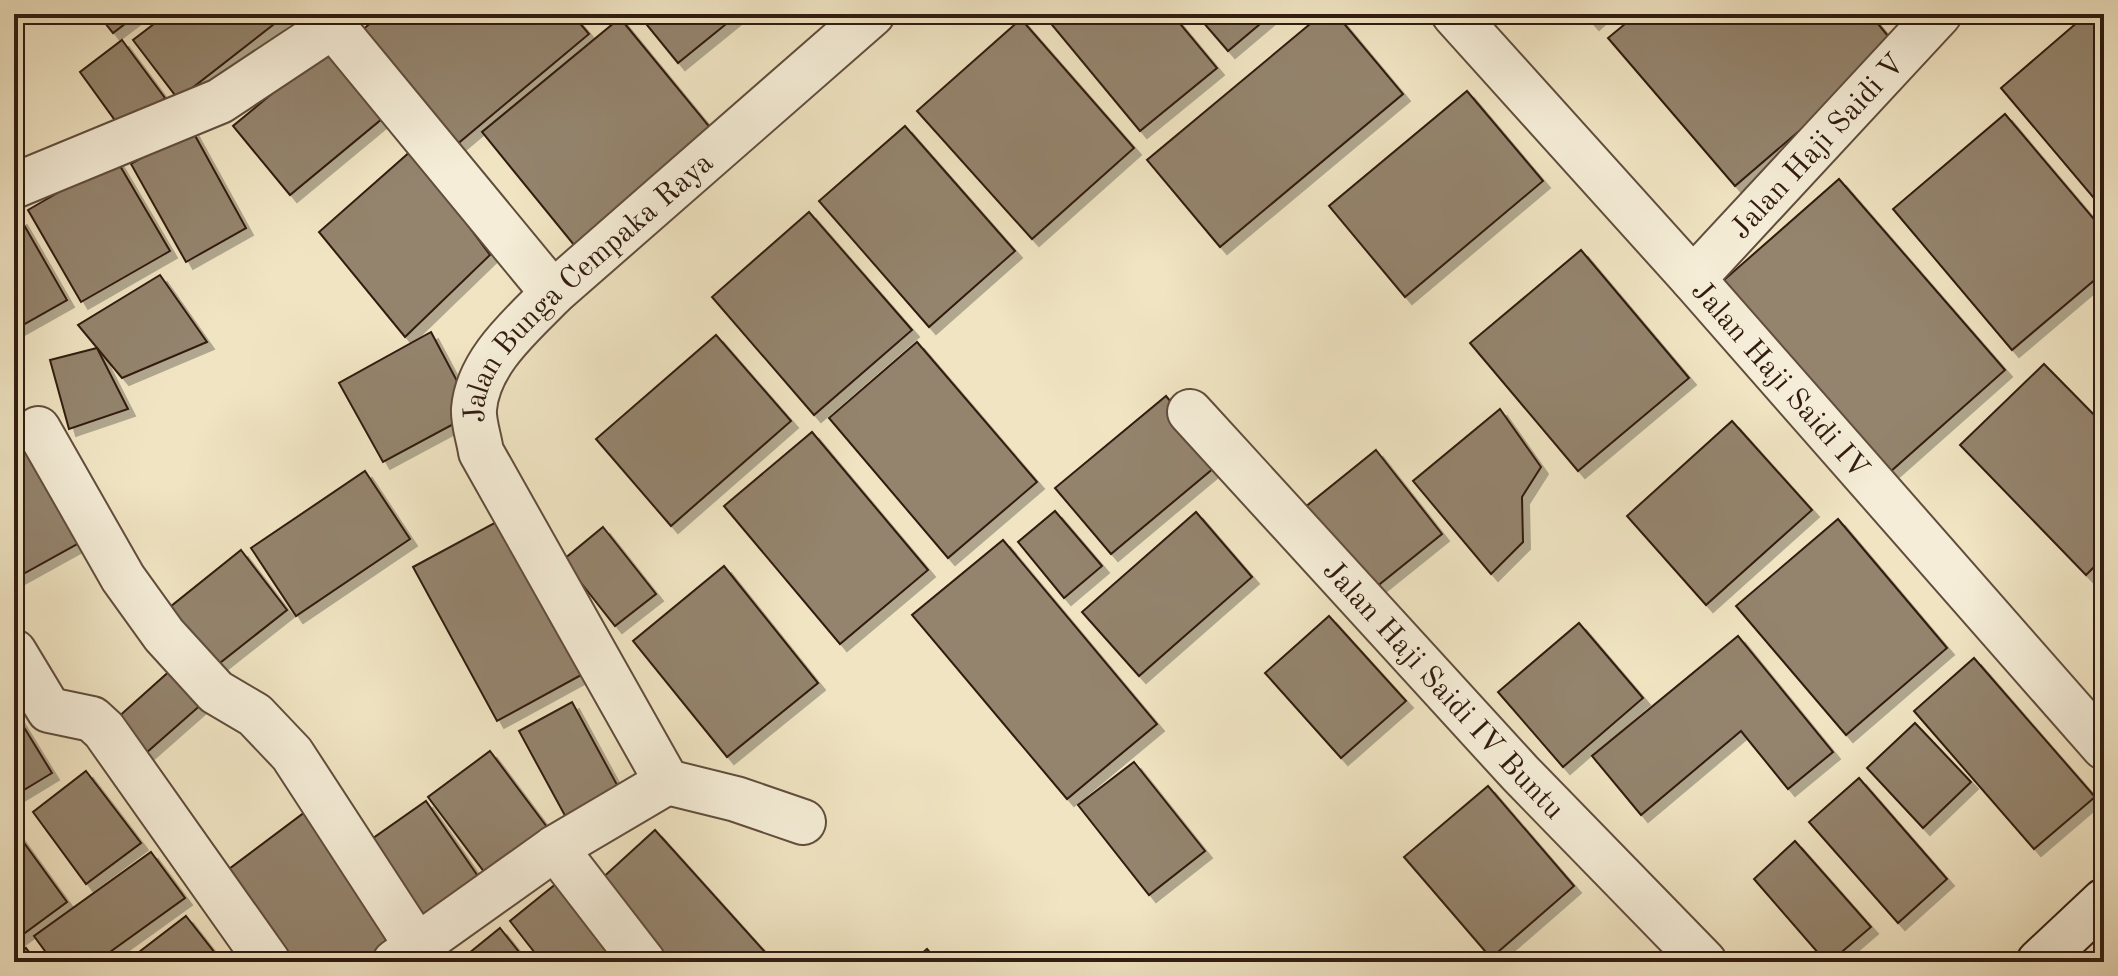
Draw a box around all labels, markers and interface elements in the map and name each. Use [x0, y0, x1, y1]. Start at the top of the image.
street label: Jalan Haji Saidi V [1726, 49, 1911, 245]
street label: Jalan Bunga Cempaka Raya [461, 147, 719, 424]
street label: Jalan Haji Saidi IV [1685, 276, 1874, 485]
street label: Jalan Haji Saidi IV Buntu [1317, 555, 1569, 826]

